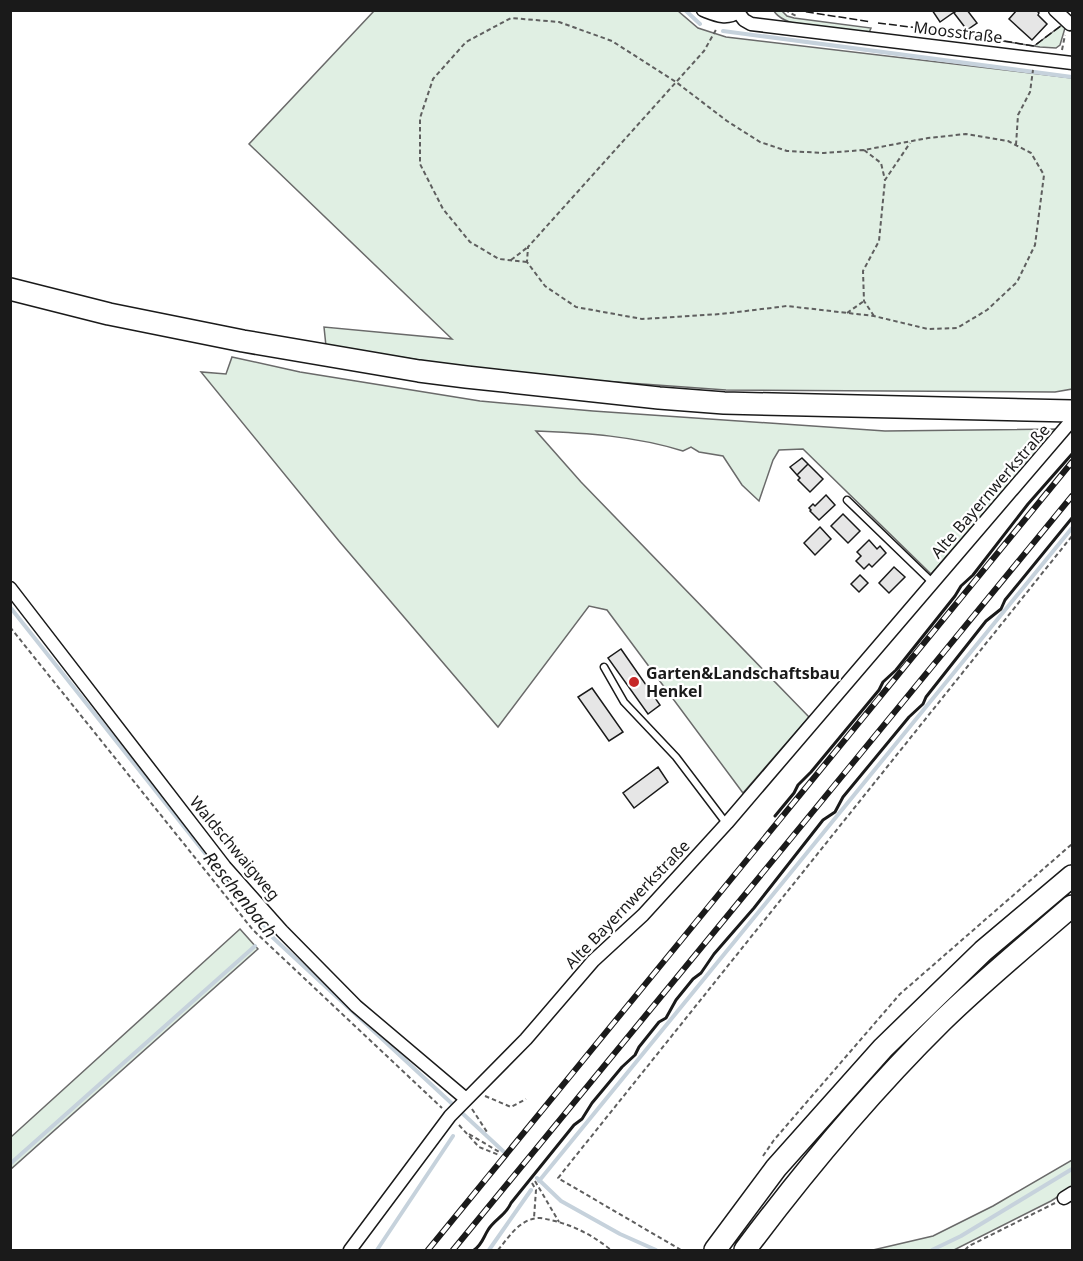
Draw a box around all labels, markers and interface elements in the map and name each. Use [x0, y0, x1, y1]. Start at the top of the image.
street label: Moosstraße [912, 16, 1004, 48]
street label: Alte Bayernwerkstraße [926, 419, 1054, 563]
place label: Garten&Landschaftsbau Henkel [646, 662, 840, 702]
marker: Garten&Landschaftsbau Henkel [627, 675, 641, 689]
street label: Waldschwaigweg [185, 791, 285, 905]
street label: Alte Bayernwerkstraße [560, 835, 694, 973]
water label: Reschenbach [199, 846, 283, 942]

